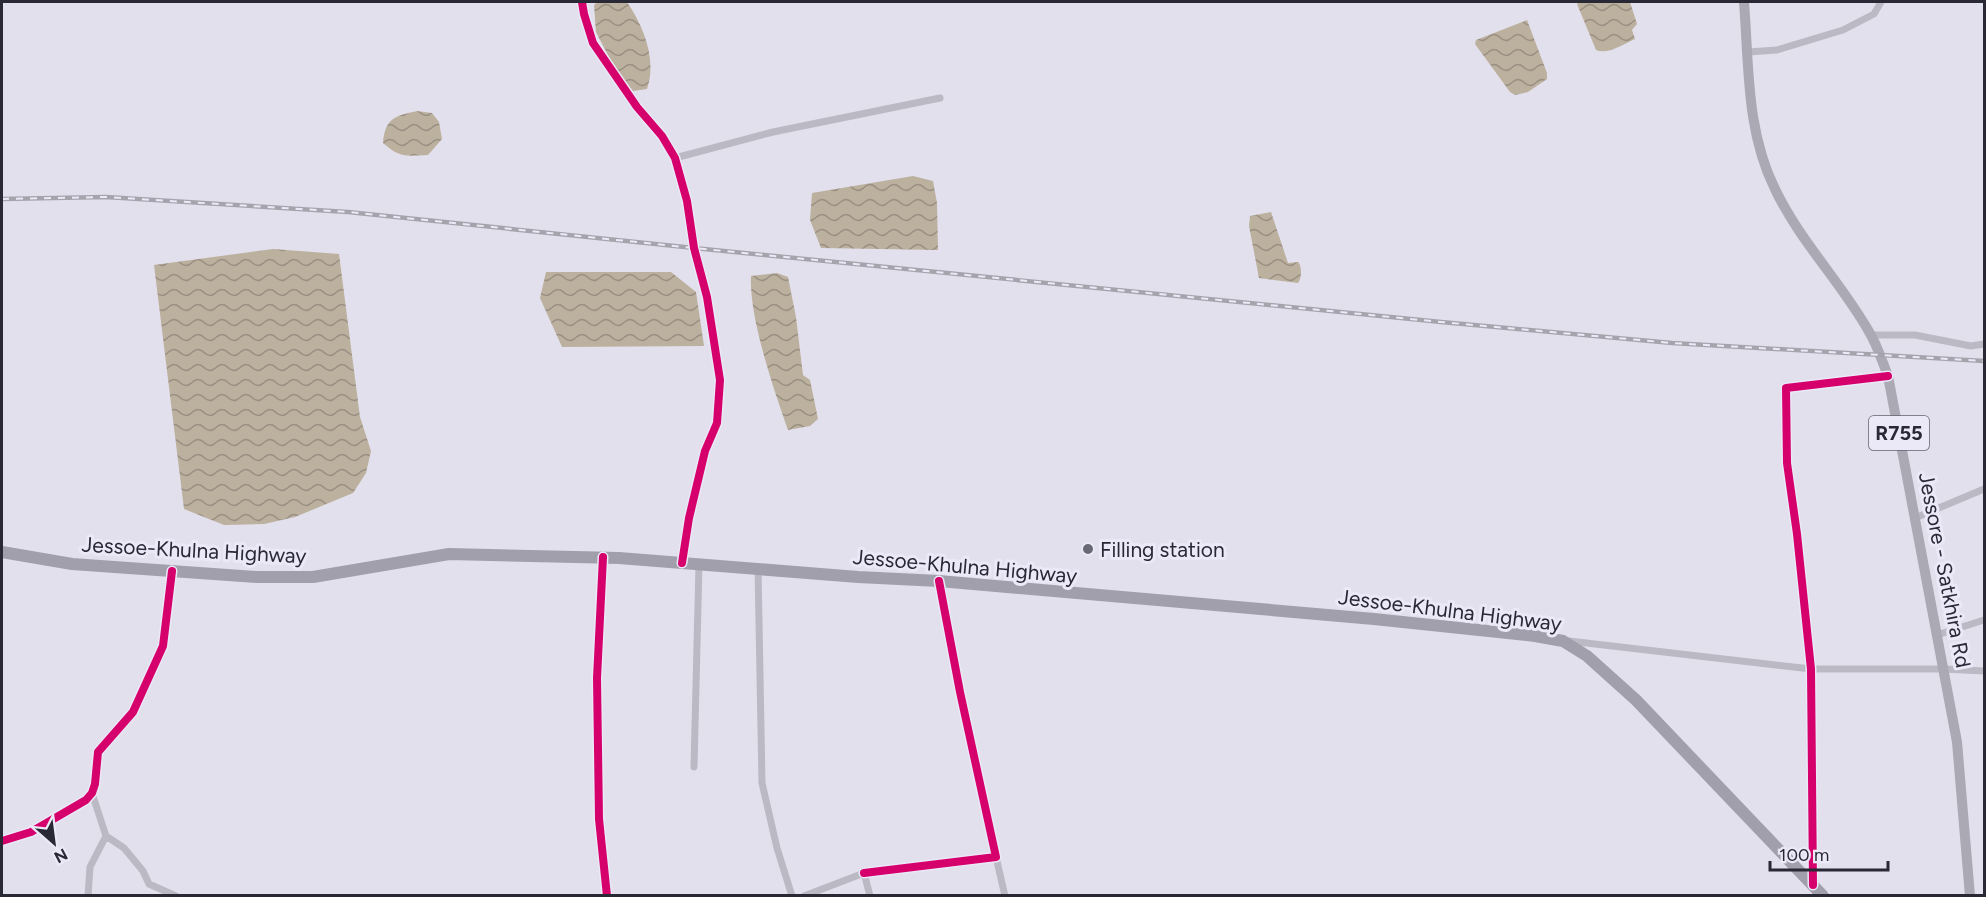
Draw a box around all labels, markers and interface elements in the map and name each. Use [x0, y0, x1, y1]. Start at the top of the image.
road number: R755 [1869, 416, 1929, 450]
street label: Jessore - Satkhira Rd [1914, 470, 1976, 670]
street label: Jessoe-Khulna Highway [81, 532, 307, 568]
place label: Filling station [1100, 537, 1225, 562]
marker: Filling station [1081, 542, 1095, 556]
street label: Jessoe-Khulna Highway [852, 544, 1078, 588]
street label: Jessoe-Khulna Highway [1337, 584, 1563, 636]
north arrow [24, 813, 84, 873]
scale bar [1770, 834, 1888, 872]
text: 100 m [1779, 844, 1829, 866]
text: N [51, 845, 71, 867]

